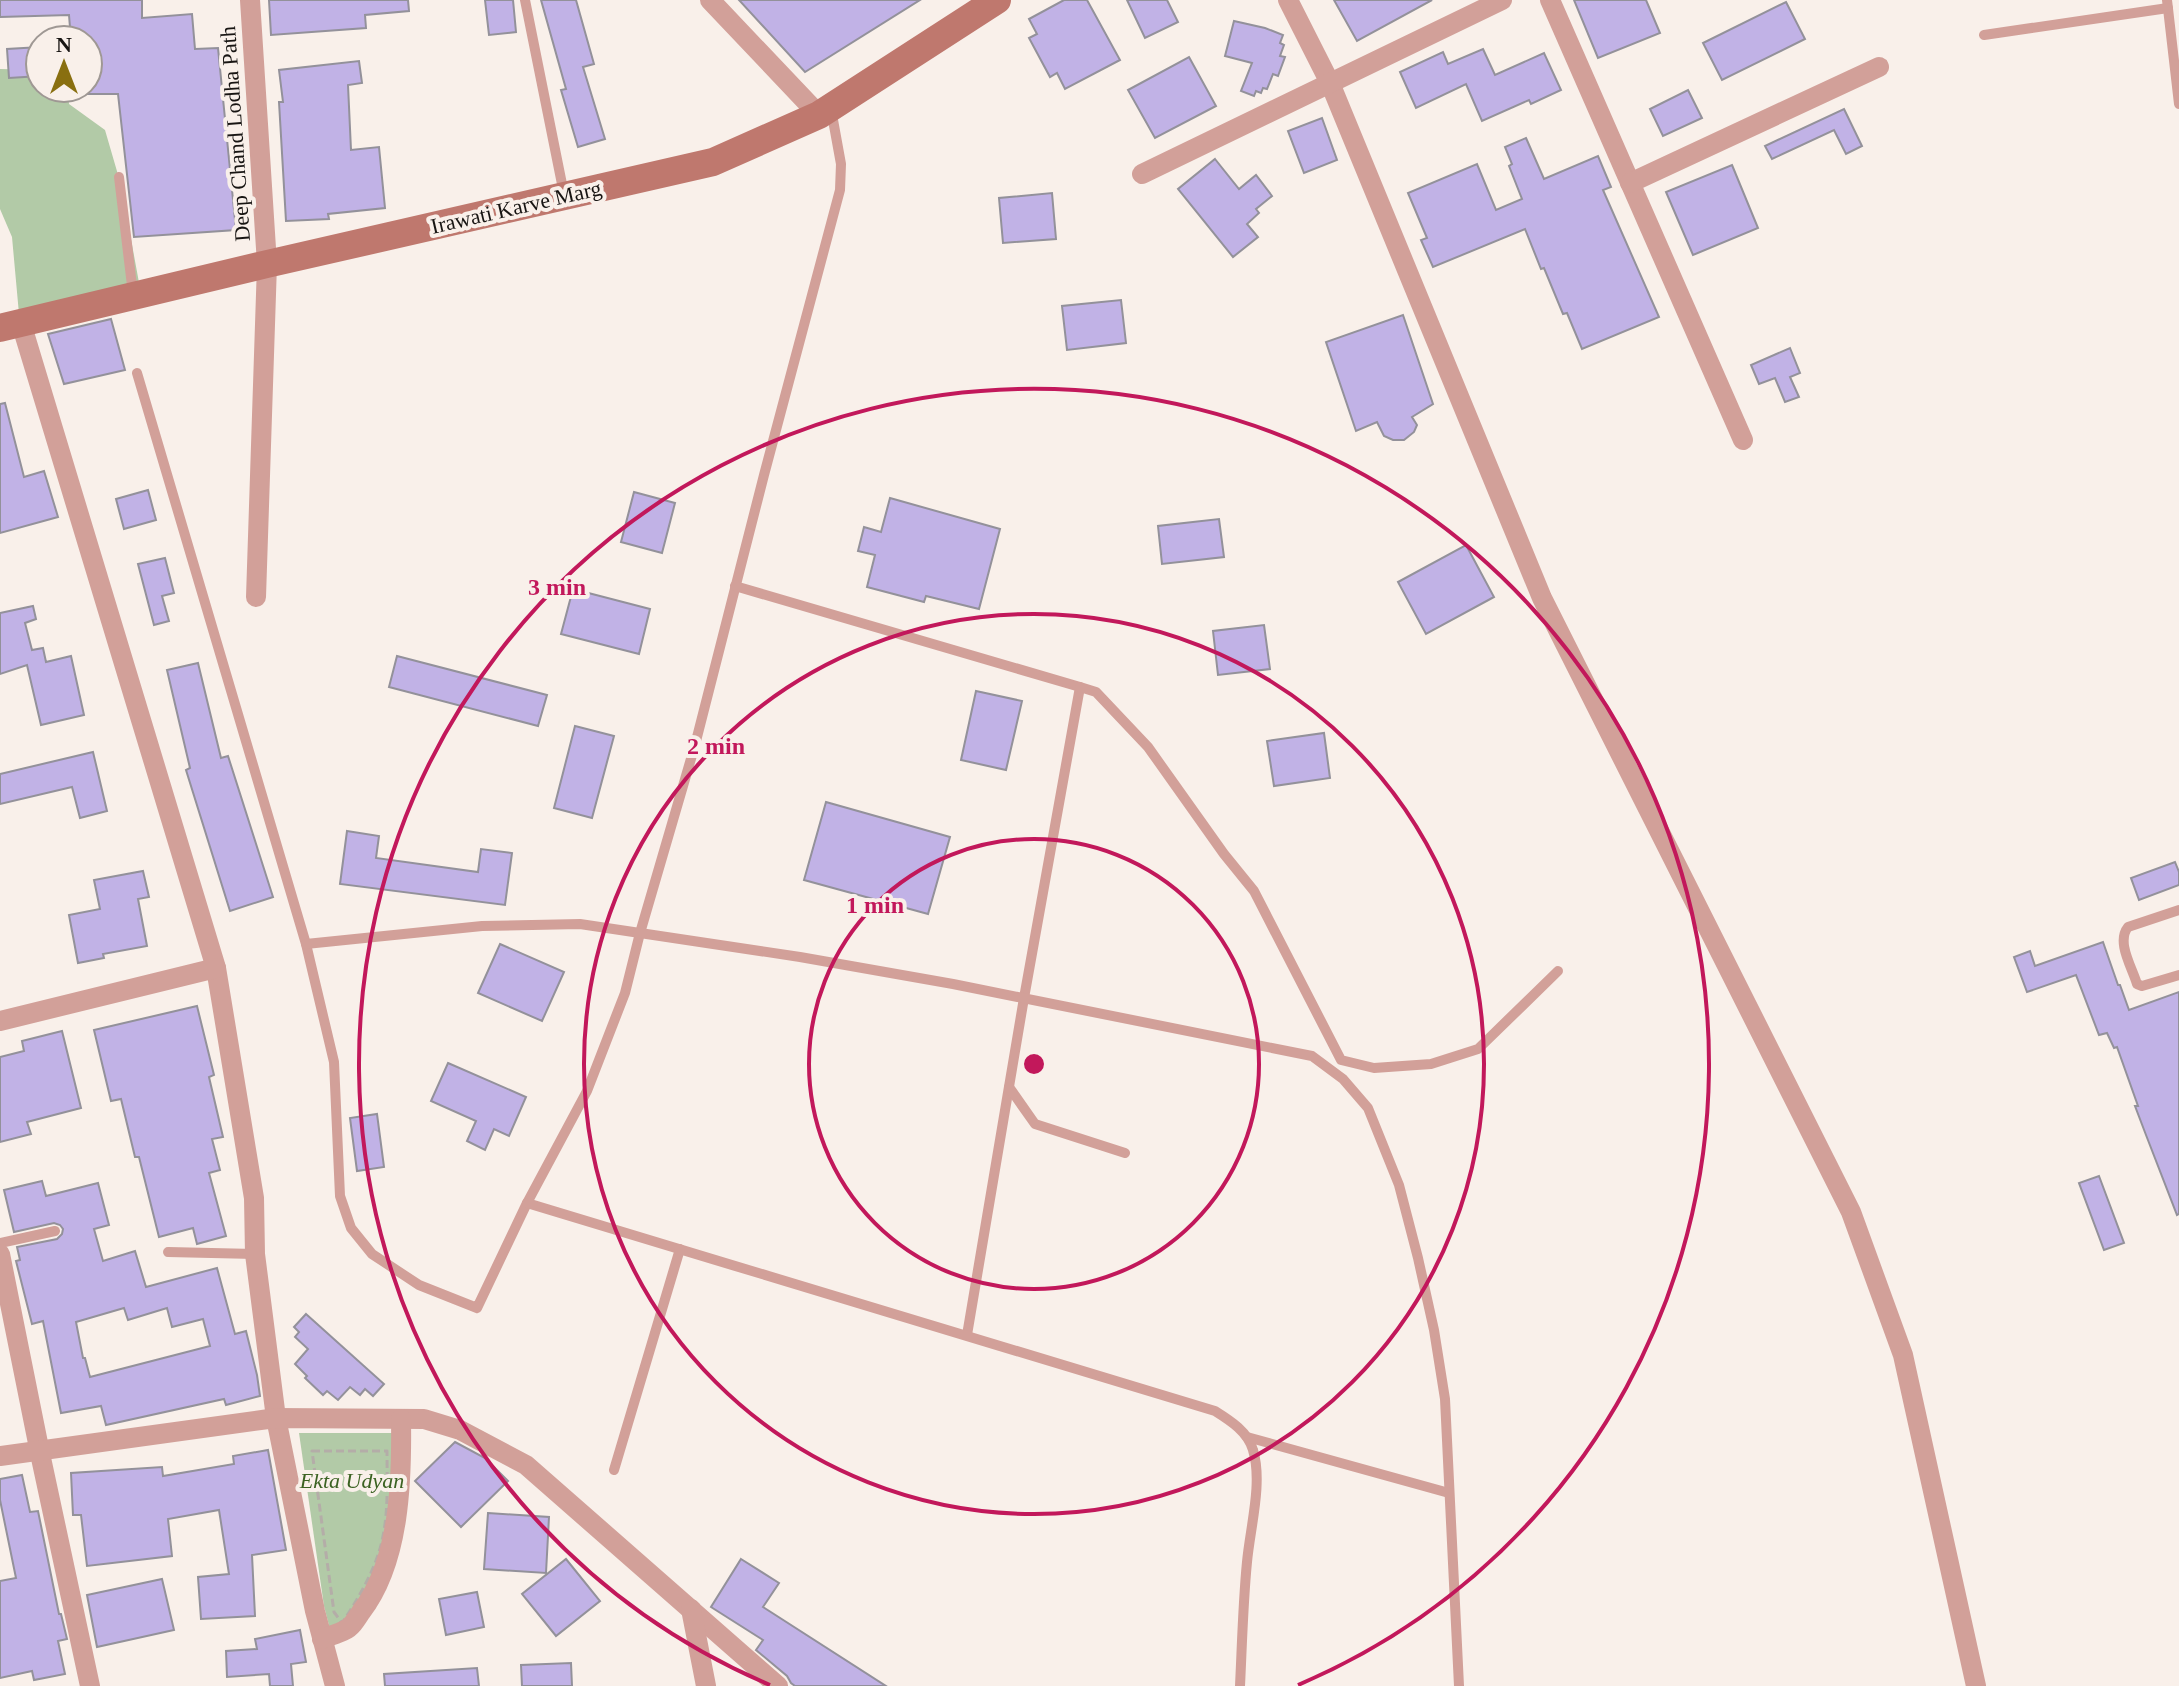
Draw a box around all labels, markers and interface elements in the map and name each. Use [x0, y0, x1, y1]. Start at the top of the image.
north arrow [24, 24, 104, 104]
street label: Deep Chand Lodha Path [215, 26, 255, 242]
text: N [56, 32, 72, 57]
street label: Irawati Karve Marg [428, 175, 604, 239]
text: 3 min [528, 574, 586, 600]
text: 2 min [687, 733, 745, 759]
text: 1 min [846, 892, 904, 918]
centre of rings [1020, 1050, 1048, 1078]
park label: Ekta Udyan [299, 1468, 404, 1493]

